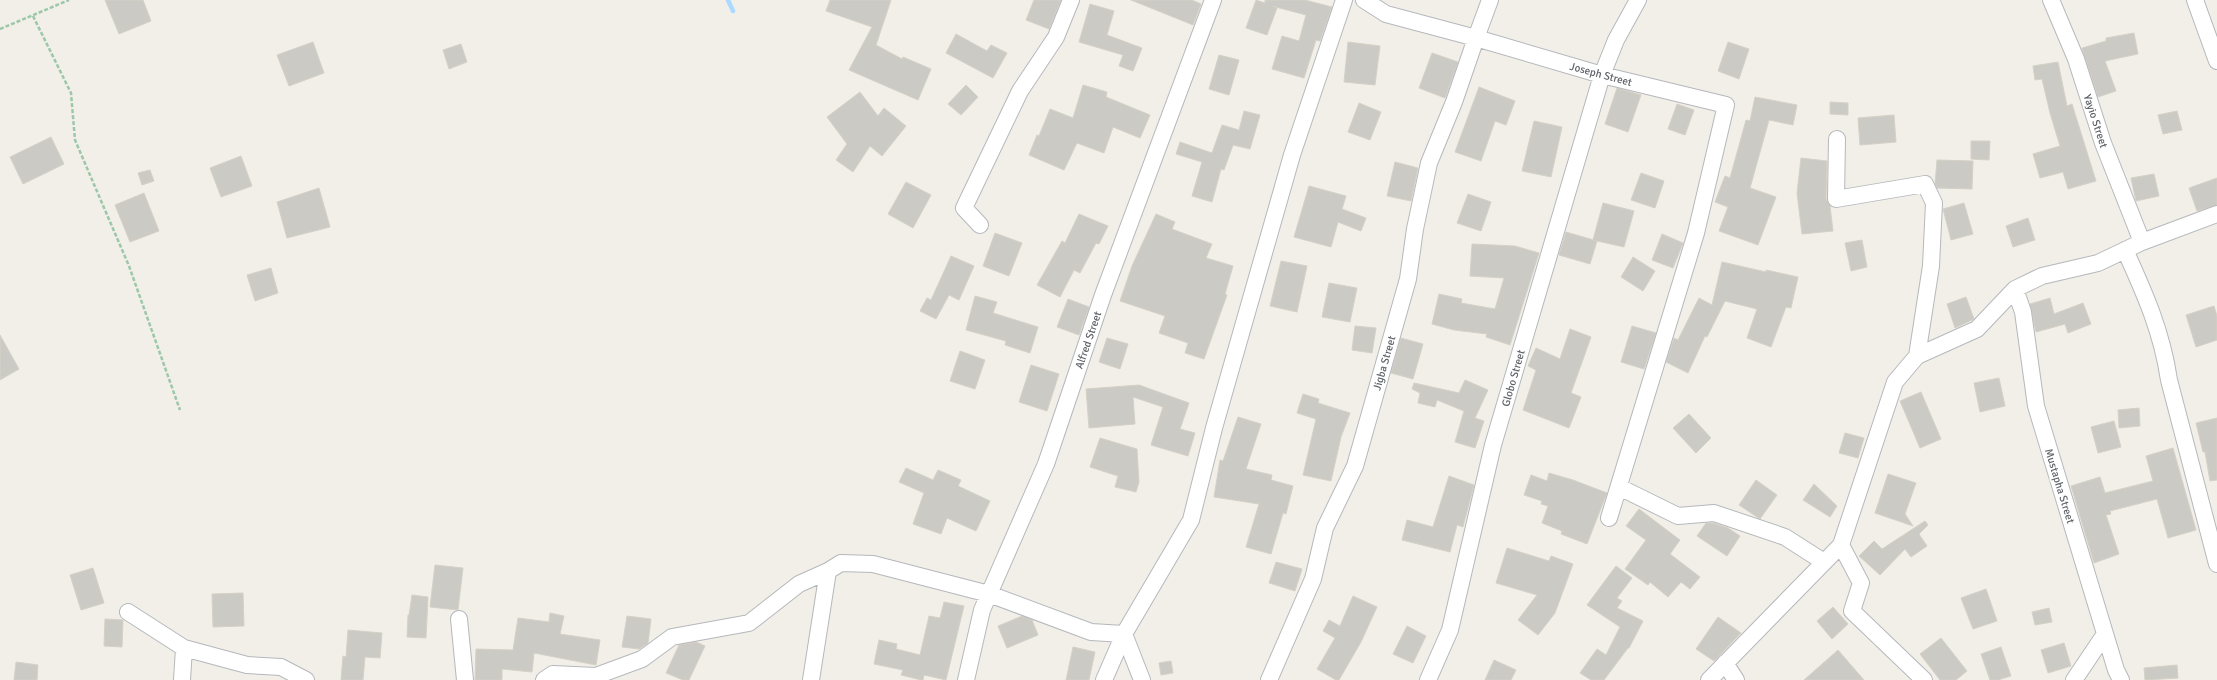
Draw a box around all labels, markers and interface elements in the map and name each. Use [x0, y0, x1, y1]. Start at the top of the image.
street label: Joseph Street [1568, 60, 1634, 89]
street label: Yayio Street [2081, 93, 2110, 150]
street label: Alfred Street [1073, 310, 1104, 371]
street label: Jigba Street [1370, 334, 1399, 392]
street label: Globo Street [1499, 348, 1528, 408]
street label: Mustapha Street [2042, 447, 2077, 525]

